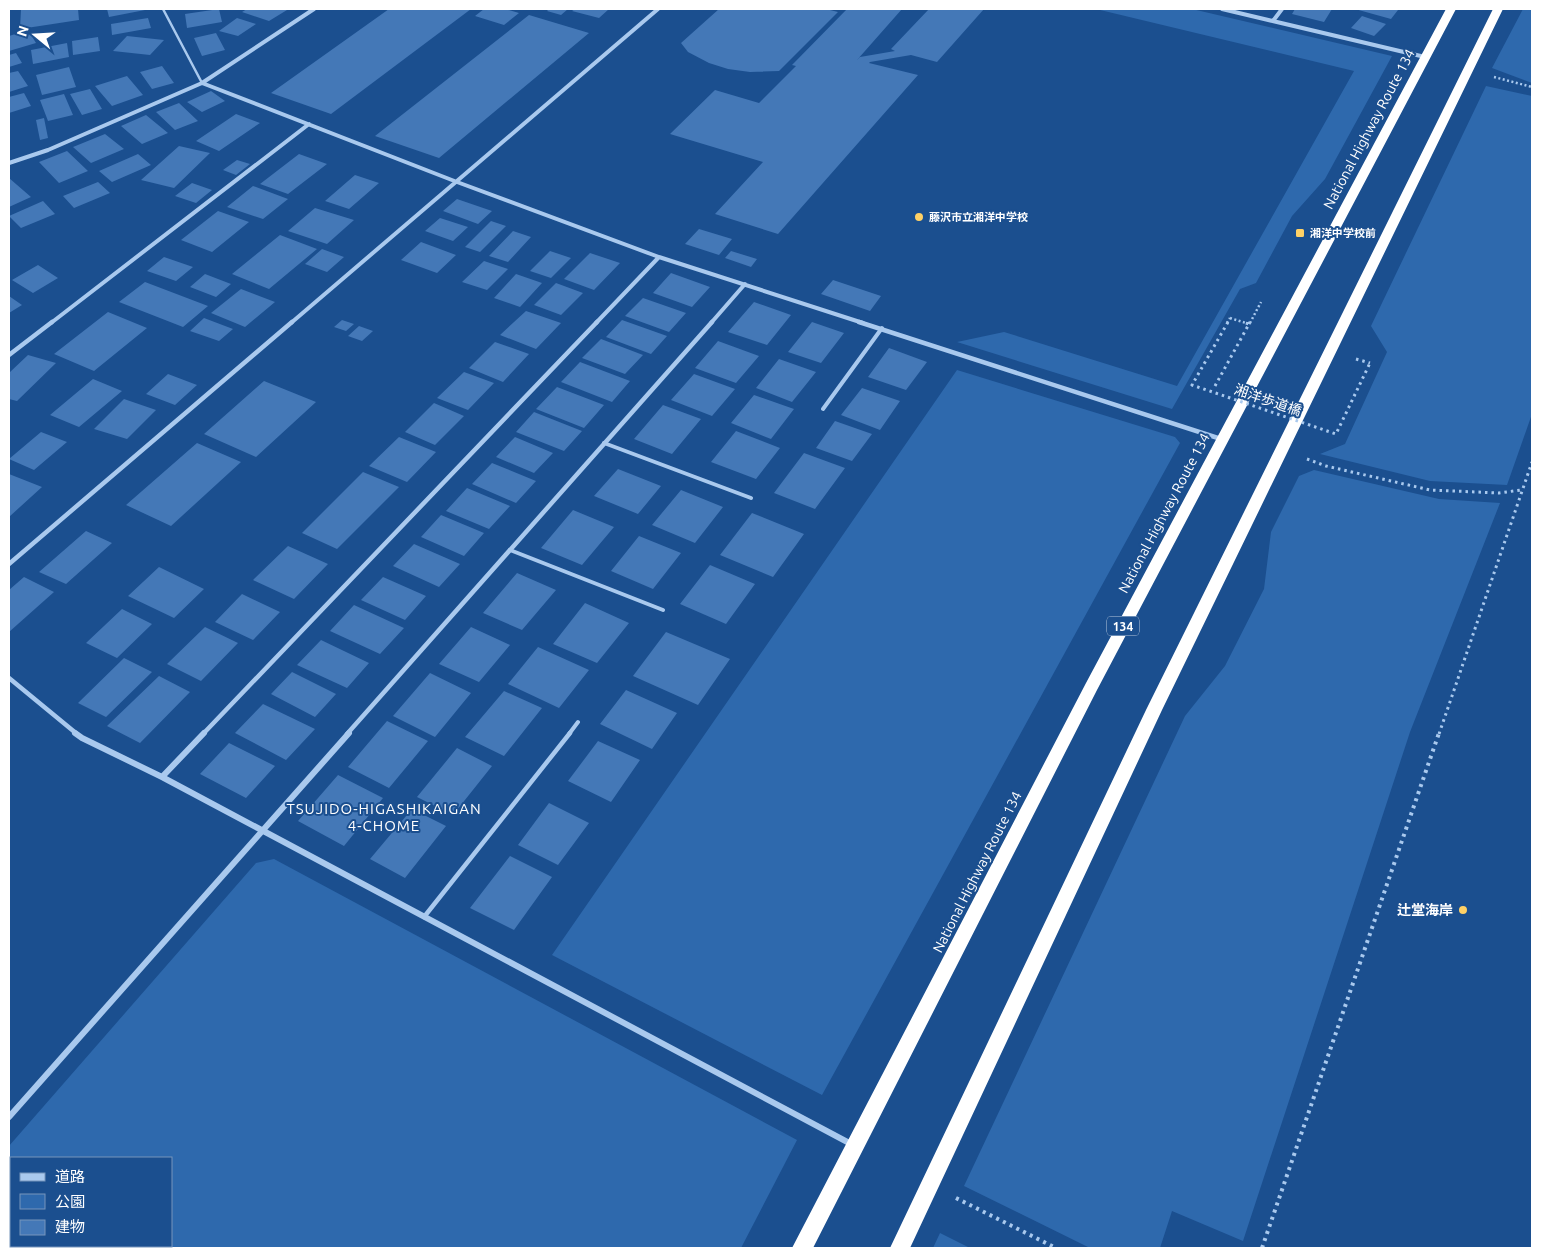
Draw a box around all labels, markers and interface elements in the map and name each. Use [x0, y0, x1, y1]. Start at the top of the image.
north arrow [10, 10, 60, 60]
text: N [13, 24, 32, 38]
street label: National Highway Route 134 [1320, 46, 1418, 212]
marker: 藤沢市立湘洋中学校 [913, 211, 925, 223]
place label: 藤沢市立湘洋中学校 [929, 211, 1028, 223]
marker: 湘洋中学校前 [1294, 227, 1306, 239]
place label: 湘洋中学校前 [1310, 227, 1376, 239]
street label: 湘洋歩道橋 [1232, 381, 1304, 419]
street label: National Highway Route 134 [1115, 430, 1213, 596]
road number: 134 [1107, 616, 1139, 636]
street label: National Highway Route 134 [929, 789, 1025, 955]
district label: TSUJIDO-HIGASHIKAIGAN 4-CHOME [286, 800, 482, 834]
place label: 辻堂海岸 [1397, 902, 1453, 918]
marker: 辻堂海岸 [1457, 904, 1469, 916]
legend [10, 1157, 172, 1247]
text: 道路 [55, 1168, 85, 1185]
text: 公園 [55, 1193, 85, 1210]
text: 建物 [55, 1218, 85, 1235]

